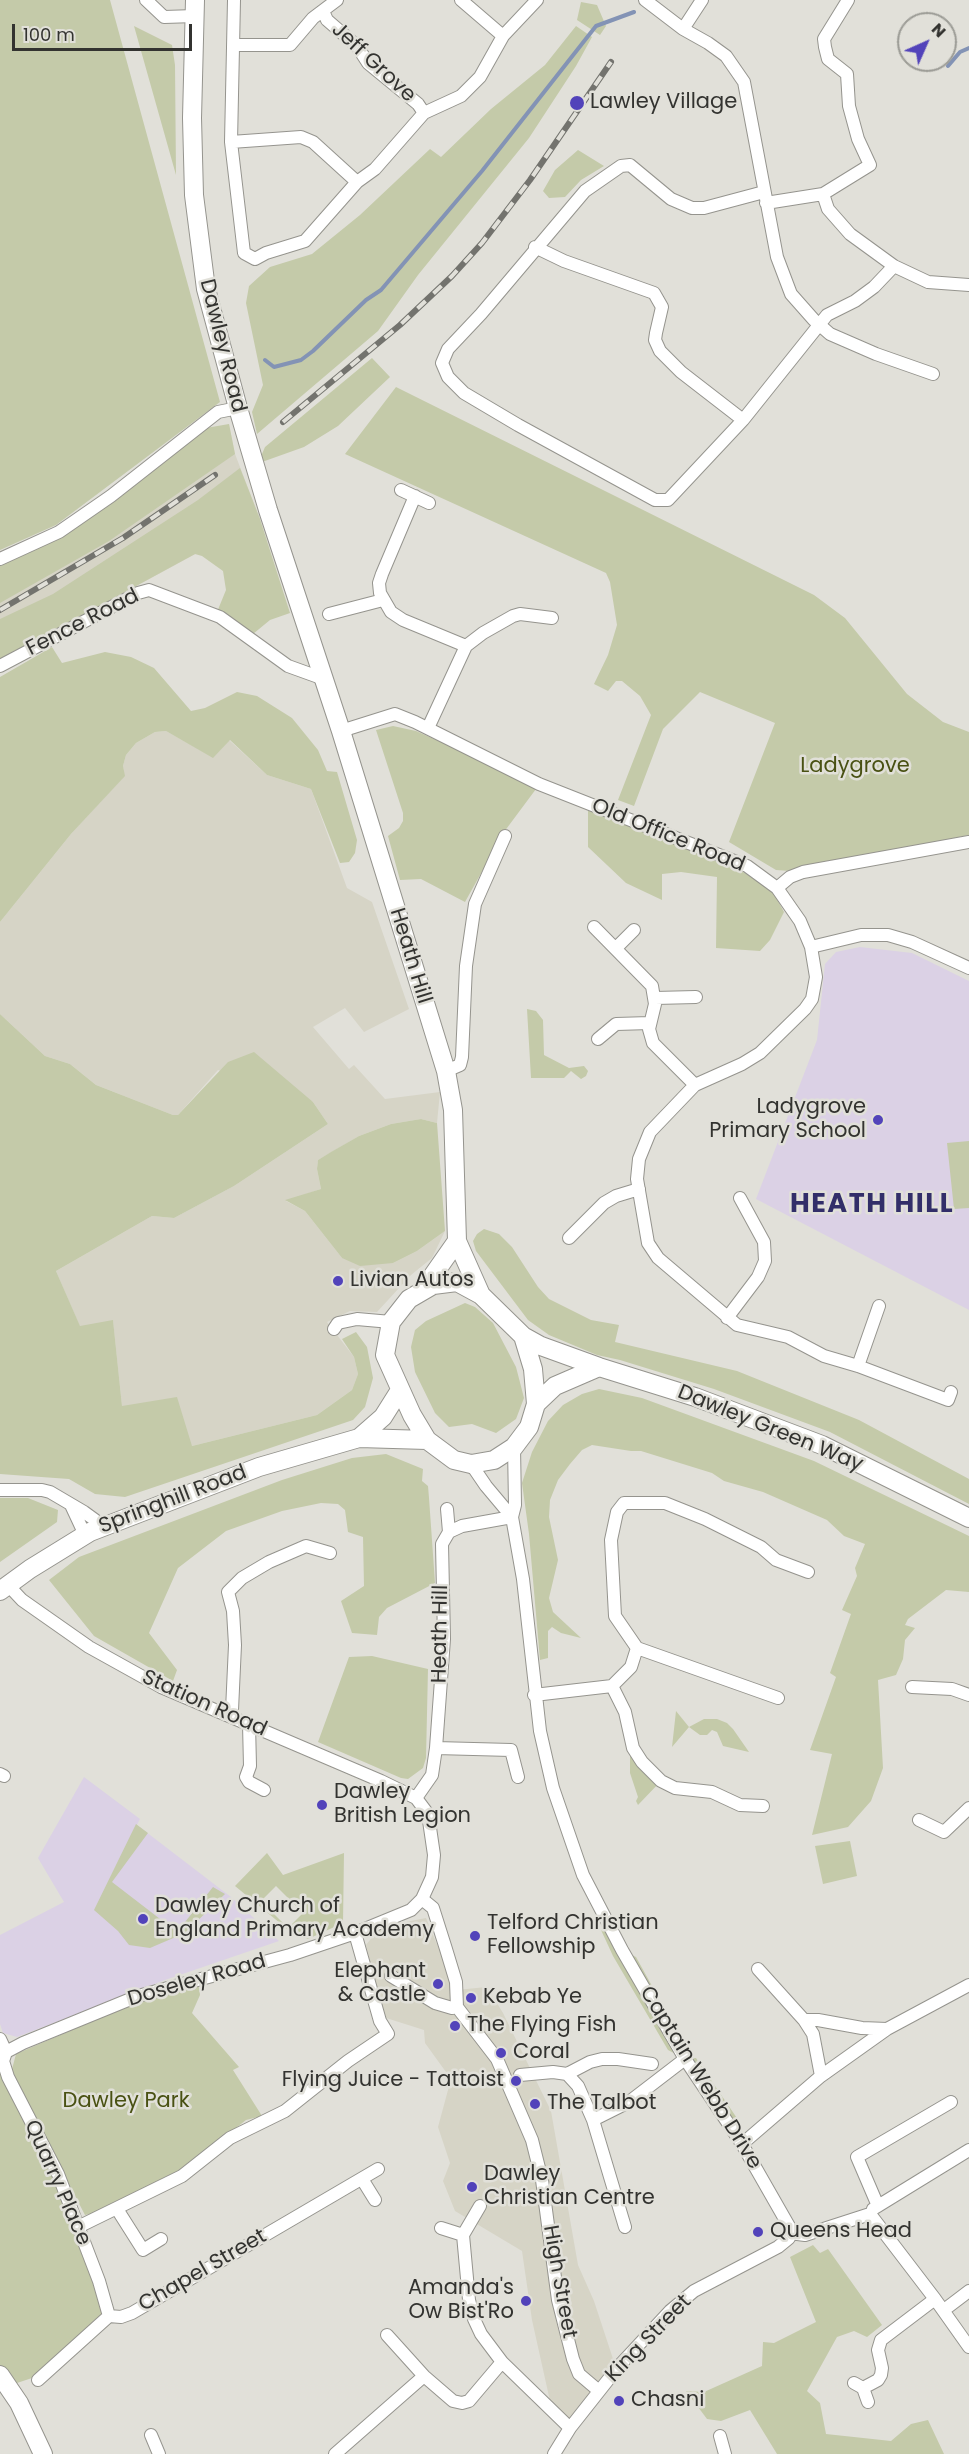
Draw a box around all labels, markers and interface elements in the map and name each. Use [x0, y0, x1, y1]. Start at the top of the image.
scale bar [15, 12, 195, 50]
north arrow [897, 12, 957, 72]
street label: Jeff Grove [326, 18, 420, 108]
text: N [926, 18, 951, 43]
text: 100 m [23, 22, 75, 47]
place label: Lawley Village [590, 90, 737, 116]
marker: Lawley Village [568, 94, 586, 112]
street label: Dawley Road [193, 277, 251, 415]
street label: Fence Road [22, 584, 144, 662]
park label: Ladygrove [800, 754, 910, 780]
street label: Old Office Road [588, 794, 748, 878]
street label: Heath Hill [384, 905, 436, 1007]
place label: Ladygrove Primary School [709, 1095, 866, 1145]
marker: Ladygrove Primary School [871, 1113, 885, 1127]
district label: HEATH HILL [790, 1189, 954, 1221]
place label: Livian Autos [350, 1268, 474, 1294]
marker: Livian Autos [331, 1274, 345, 1288]
street label: Dawley Green Way [674, 1380, 866, 1478]
street label: Springhill Road [96, 1460, 250, 1540]
street label: Heath Hill [428, 1585, 454, 1683]
street label: Station Road [138, 1665, 270, 1743]
place label: Dawley British Legion [334, 1780, 471, 1830]
marker: Dawley British Legion [315, 1798, 329, 1812]
place label: Dawley Church of England Primary Academy [155, 1894, 434, 1944]
place label: Telford Christian Fellowship [487, 1911, 659, 1961]
marker: Dawley Church of England Primary Academy [136, 1912, 150, 1926]
marker: Telford Christian Fellowship [468, 1929, 482, 1943]
street label: Doseley Road [125, 1949, 269, 2013]
place label: Elephant & Castle [334, 1959, 426, 2009]
marker: Elephant & Castle [431, 1977, 445, 1991]
street label: Captain Webb Drive [633, 1982, 767, 2174]
place label: Kebab Ye [483, 1985, 582, 2011]
marker: Kebab Ye [464, 1991, 478, 2005]
place label: The Flying Fish [467, 2013, 617, 2039]
marker: The Flying Fish [448, 2019, 462, 2033]
place label: Coral [513, 2040, 570, 2066]
marker: Coral [494, 2046, 508, 2060]
place label: Flying Juice - Tattoist [282, 2068, 504, 2094]
marker: Flying Juice - Tattoist [509, 2074, 523, 2088]
park label: Dawley Park [63, 2089, 189, 2115]
place label: The Talbot [547, 2091, 656, 2117]
marker: The Talbot [528, 2097, 542, 2111]
street label: Quarry Place [18, 2116, 96, 2250]
place label: Dawley Christian Centre [484, 2162, 655, 2212]
marker: Dawley Christian Centre [465, 2180, 479, 2194]
place label: Queens Head [770, 2219, 912, 2245]
street label: High Street [537, 2223, 581, 2341]
street label: Chapel Street [135, 2224, 271, 2318]
marker: Queens Head [751, 2225, 765, 2239]
place label: Amanda's Ow Bist'Ro [408, 2276, 514, 2326]
street label: King Street [601, 2290, 697, 2388]
marker: Amanda's Ow Bist'Ro [519, 2294, 533, 2308]
place label: Chasni [631, 2388, 704, 2414]
marker: Chasni [612, 2394, 626, 2408]

